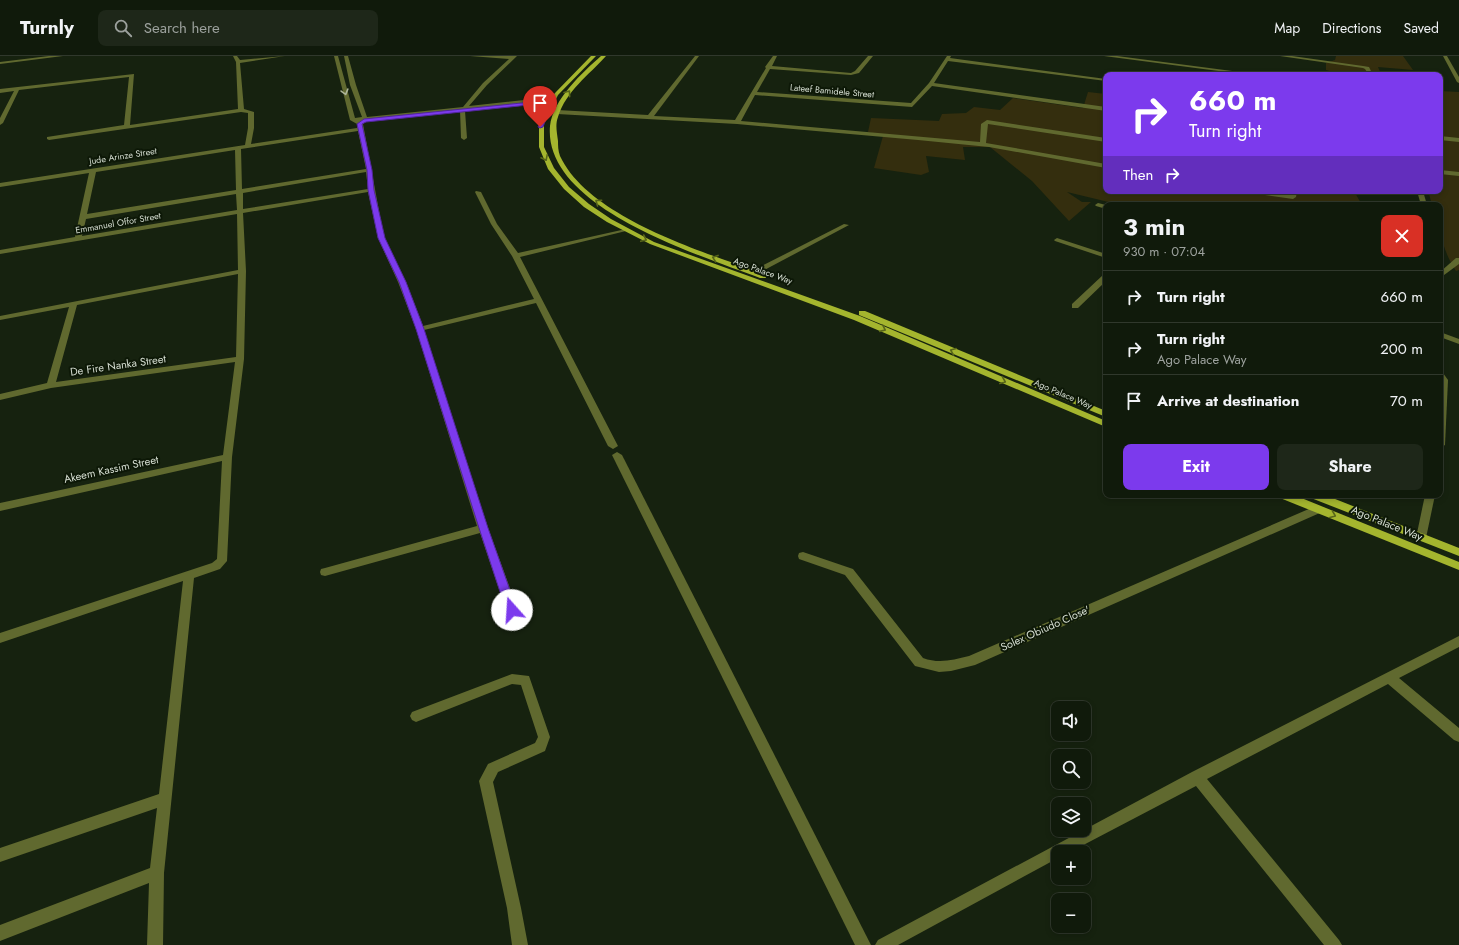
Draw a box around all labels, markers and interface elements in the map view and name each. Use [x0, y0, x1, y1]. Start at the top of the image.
search box [98, 10, 378, 46]
text: Turnly [20, 14, 74, 41]
icon: search [112, 17, 134, 39]
text: Search here [144, 17, 220, 39]
text: Map [1274, 18, 1300, 38]
text: Directions [1322, 18, 1382, 38]
text: Saved [1404, 18, 1439, 38]
street label: Lateef Bamidele Street [789, 80, 875, 101]
text: 660 m [1189, 80, 1276, 121]
pin [523, 86, 557, 127]
one-way arrow [340, 88, 349, 95]
icon: right [1123, 88, 1175, 140]
one-way arrow [563, 90, 571, 97]
icon: arrive [529, 92, 551, 114]
text: Turn right [1189, 118, 1261, 144]
street label: Jude Arinze Street [87, 144, 158, 167]
one-way arrow [541, 154, 548, 162]
text: Then [1123, 164, 1153, 186]
icon: right [1161, 164, 1183, 186]
one-way arrow [596, 200, 603, 207]
street label: Emmanuel Offor Street [74, 208, 163, 236]
text: 3 min [1123, 209, 1185, 244]
button: close [1381, 215, 1423, 257]
one-way arrow [640, 234, 647, 242]
text: 930 m · 07:04 [1123, 242, 1205, 261]
one-way arrow [712, 254, 719, 262]
street label: Ago Palace Way [732, 254, 795, 287]
icon: right [1123, 286, 1145, 308]
text: Turn right [1157, 286, 1225, 308]
text: 660 m [1381, 286, 1423, 308]
one-way arrow [880, 325, 887, 333]
text: Turn right [1157, 328, 1225, 350]
icon: right [1123, 338, 1145, 360]
text: 200 m [1380, 338, 1423, 360]
one-way arrow [950, 348, 957, 356]
street label: De Fire Nanka Street [69, 350, 167, 380]
text: Ago Palace Way [1157, 350, 1247, 369]
street label: Ago Palace Way [1032, 375, 1094, 412]
one-way arrow [999, 376, 1006, 384]
icon: arrive [1123, 390, 1145, 412]
text: Arrive at destination [1157, 390, 1299, 412]
text: 70 m [1390, 390, 1423, 412]
button: Exit [1123, 444, 1269, 490]
button: Share [1277, 444, 1423, 490]
street label: Akeem Kassim Street [62, 451, 160, 487]
street label: Ago Palace Way [1349, 501, 1425, 545]
one-way arrow [1330, 510, 1337, 518]
position arrow [491, 589, 533, 631]
street label: Solex Obiudo Close' [998, 601, 1092, 655]
map controls [1051, 701, 1091, 933]
button: sound [1051, 701, 1091, 741]
button: search [1051, 749, 1091, 789]
button: layers [1051, 797, 1091, 837]
button: + [1051, 845, 1091, 885]
button: − [1051, 893, 1091, 933]

